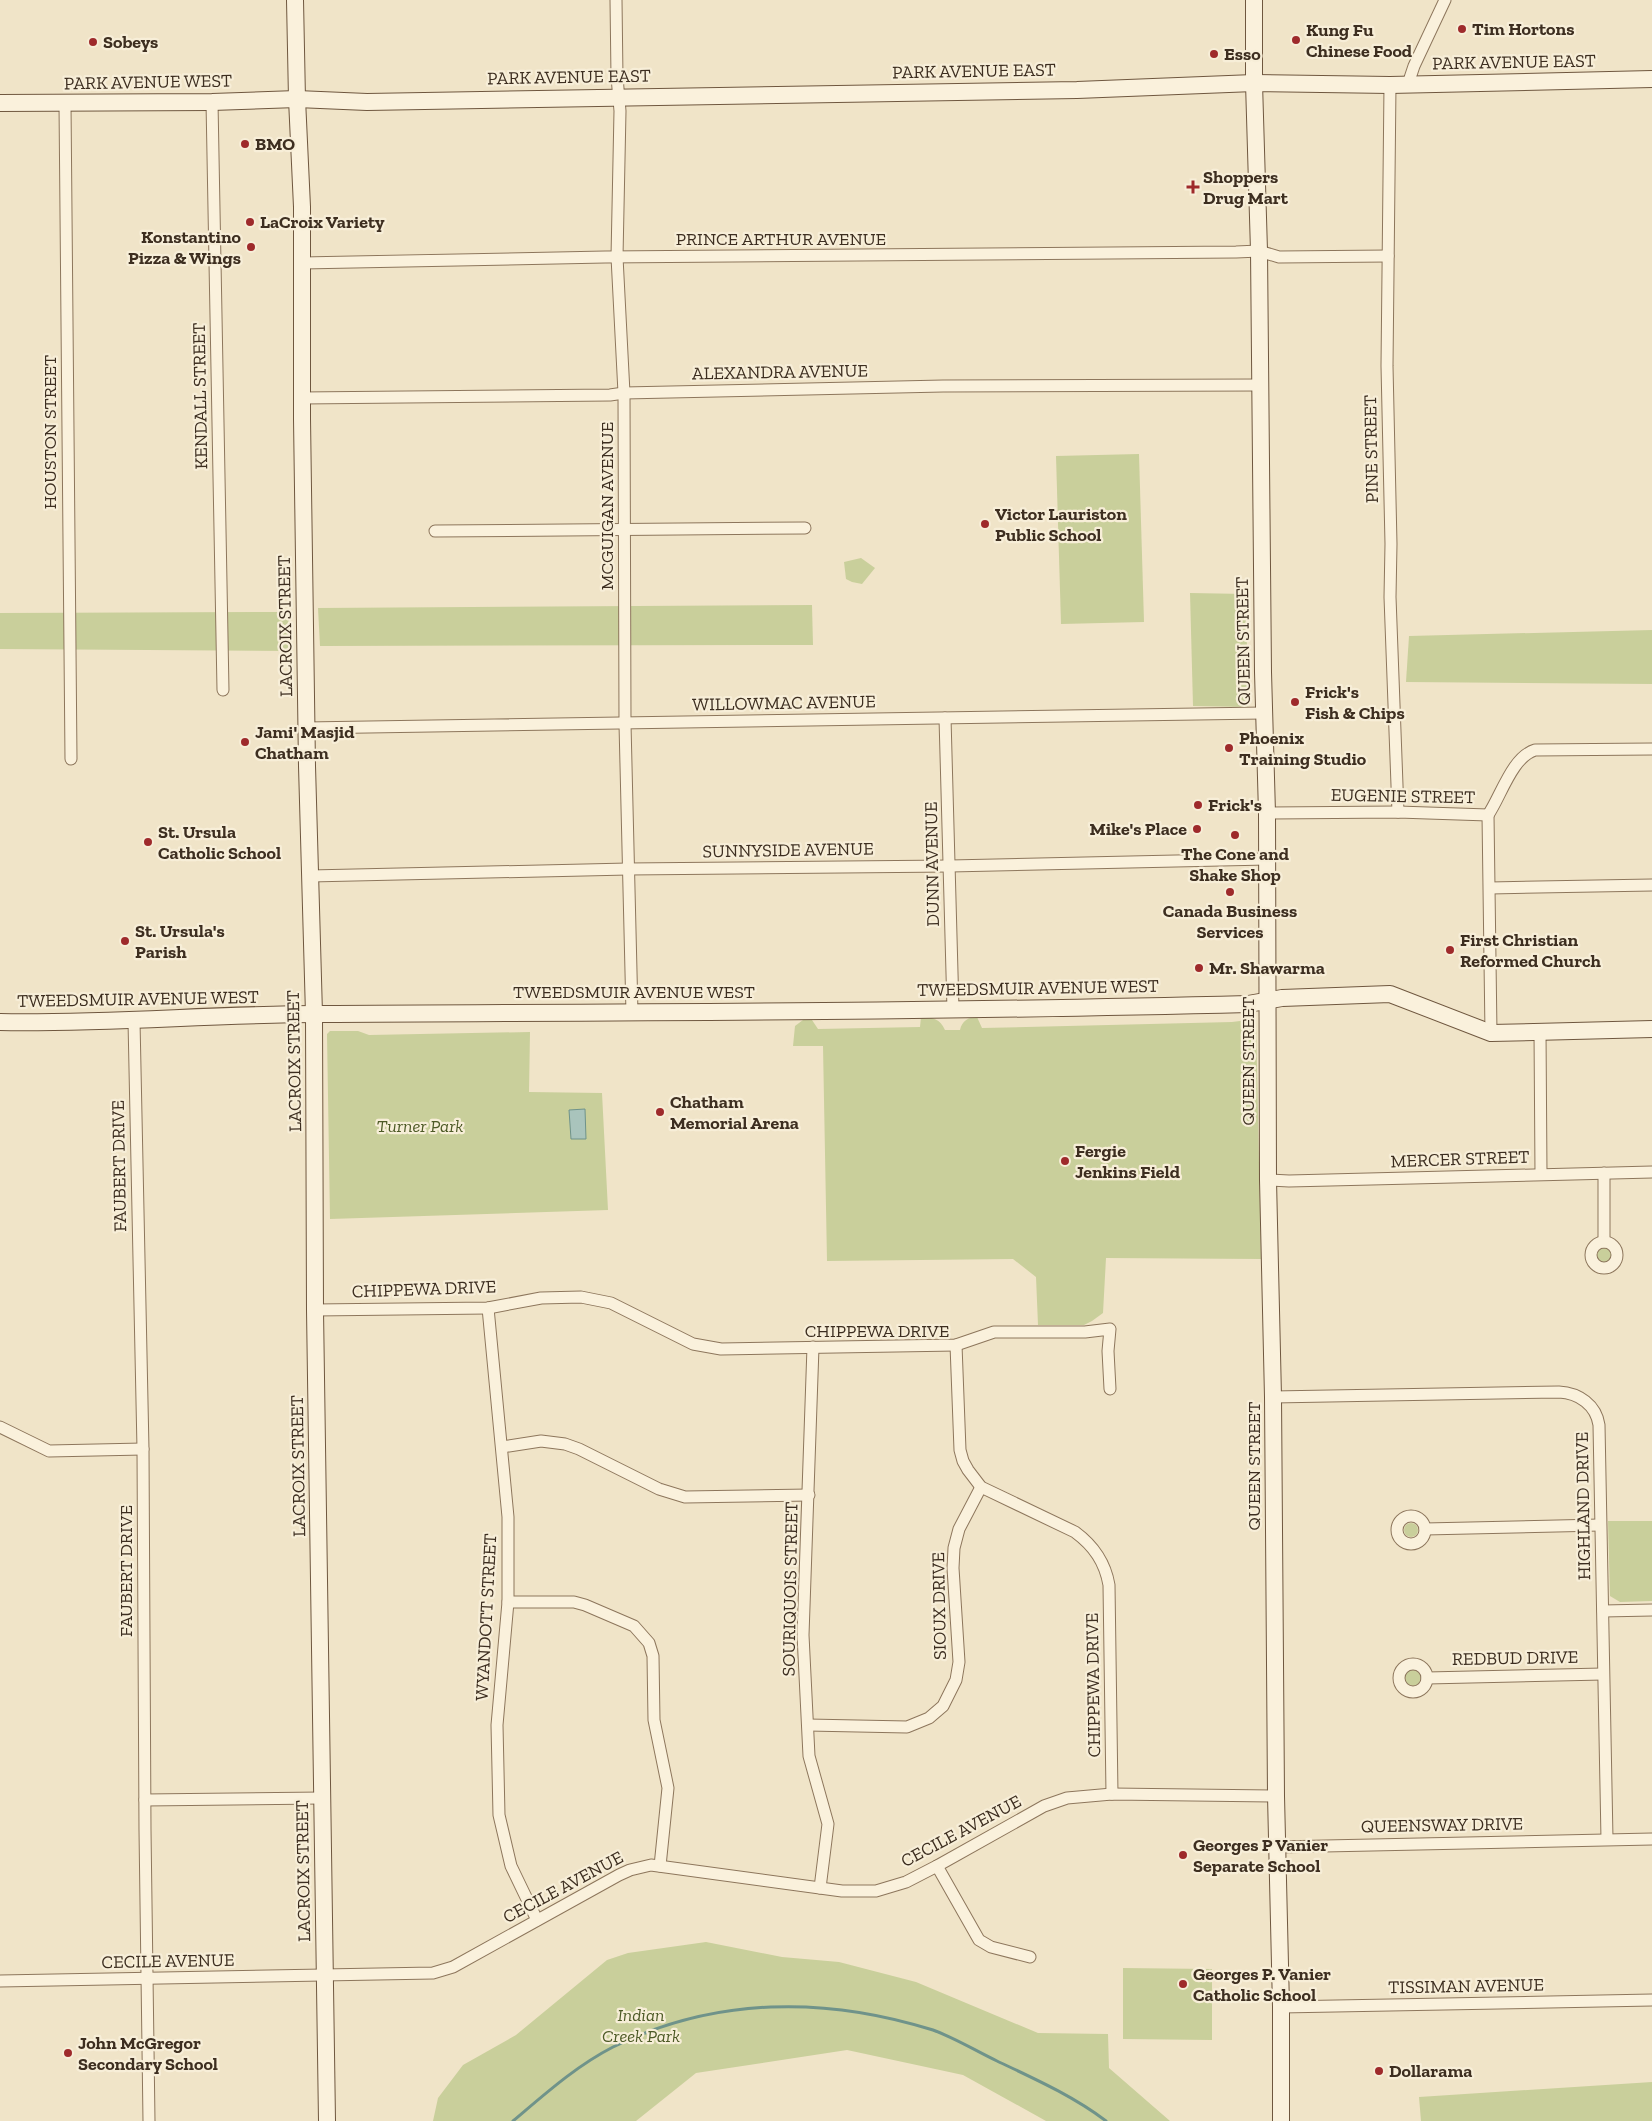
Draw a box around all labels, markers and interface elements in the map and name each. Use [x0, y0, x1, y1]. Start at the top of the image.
place label: Tim Hortons [1472, 18, 1574, 40]
place label: Kung Fu Chinese Food [1306, 19, 1413, 62]
marker: Tim Hortons [1456, 23, 1468, 35]
place label: Sobeys [103, 31, 158, 53]
marker: Kung Fu Chinese Food [1290, 34, 1302, 46]
marker: Sobeys [87, 36, 99, 48]
place label: Esso [1224, 43, 1261, 65]
marker: Esso [1208, 48, 1220, 60]
street label: PARK AVENUE EAST [1432, 50, 1596, 74]
street label: PARK AVENUE EAST [892, 59, 1056, 83]
street label: PARK AVENUE EAST [487, 65, 651, 89]
street label: PARK AVENUE WEST [64, 70, 232, 94]
place label: BMO [255, 133, 295, 155]
marker: BMO [239, 138, 251, 150]
place label: Shoppers Drug Mart [1203, 166, 1289, 209]
marker: Shoppers Drug Mart [1187, 181, 1199, 193]
place label: LaCroix Variety [260, 211, 385, 233]
marker: LaCroix Variety [244, 216, 256, 228]
place label: Konstantino Pizza & Wings [128, 226, 242, 269]
street label: PRINCE ARTHUR AVENUE [676, 228, 886, 250]
marker: Konstantino Pizza & Wings [245, 241, 257, 253]
street label: KENDALL STREET [188, 322, 212, 470]
street label: HOUSTON STREET [39, 355, 61, 509]
street label: ALEXANDRA AVENUE [692, 359, 868, 385]
street label: PINE STREET [1359, 395, 1383, 503]
street label: MCGUIGAN AVENUE [596, 422, 618, 590]
place label: Victor Lauriston Public School [995, 503, 1127, 546]
marker: Victor Lauriston Public School [979, 518, 991, 530]
street label: LACROIX STREET [273, 555, 297, 697]
street label: QUEEN STREET [1231, 576, 1255, 706]
place label: Frick's Fish & Chips [1305, 681, 1405, 724]
street label: WILLOWMAC AVENUE [692, 690, 876, 716]
marker: Frick's Fish & Chips [1289, 696, 1301, 708]
place label: Jami' Masjid Chatham [255, 721, 355, 764]
place label: Phoenix Training Studio [1239, 727, 1367, 770]
marker: Jami' Masjid Chatham [239, 736, 251, 748]
marker: Phoenix Training Studio [1223, 742, 1235, 754]
street label: EUGENIE STREET [1331, 784, 1475, 808]
place label: Frick's [1208, 794, 1262, 816]
marker: Frick's [1192, 799, 1204, 811]
street label: DUNN AVENUE [920, 801, 944, 927]
place label: Mike's Place [1090, 818, 1187, 840]
place label: St. Ursula Catholic School [158, 821, 281, 864]
marker: Mike's Place [1191, 823, 1203, 835]
marker: The Cone and Shake Shop [1229, 829, 1241, 841]
marker: St. Ursula Catholic School [142, 836, 154, 848]
street label: SUNNYSIDE AVENUE [702, 838, 874, 862]
place label: The Cone and Shake Shop [1181, 843, 1290, 886]
marker: Canada Business Services [1224, 886, 1236, 898]
place label: Canada Business Services [1163, 900, 1297, 943]
place label: St. Ursula's Parish [135, 920, 225, 963]
place label: First Christian Reformed Church [1460, 929, 1602, 972]
marker: St. Ursula's Parish [119, 935, 131, 947]
marker: First Christian Reformed Church [1444, 944, 1456, 956]
place label: Mr. Shawarma [1209, 957, 1325, 979]
marker: Mr. Shawarma [1193, 962, 1205, 974]
street label: TWEEDSMUIR AVENUE WEST [917, 975, 1159, 1001]
street label: TWEEDSMUIR AVENUE WEST [513, 981, 755, 1003]
street label: TWEEDSMUIR AVENUE WEST [17, 986, 259, 1012]
street label: LACROIX STREET [282, 990, 306, 1132]
street label: QUEEN STREET [1237, 997, 1259, 1125]
place label: Chatham Memorial Arena [670, 1091, 799, 1134]
street label: FAUBERT DRIVE [107, 1100, 131, 1232]
marker: Chatham Memorial Arena [654, 1106, 666, 1118]
park label: Turner Park [377, 1115, 463, 1137]
place label: Fergie Jenkins Field [1075, 1140, 1181, 1183]
street label: MERCER STREET [1390, 1146, 1530, 1172]
marker: Fergie Jenkins Field [1059, 1155, 1071, 1167]
street label: CHIPPEWA DRIVE [351, 1275, 497, 1303]
street label: CHIPPEWA DRIVE [805, 1320, 949, 1342]
street label: LACROIX STREET [286, 1395, 310, 1537]
street label: QUEEN STREET [1243, 1402, 1265, 1530]
street label: HIGHLAND DRIVE [1571, 1432, 1595, 1580]
street label: SOURIQUOIS STREET [777, 1502, 803, 1676]
street label: FAUBERT DRIVE [115, 1505, 137, 1637]
street label: WYANDOTT STREET [471, 1533, 501, 1701]
street label: SIOUX DRIVE [927, 1552, 951, 1660]
street label: CHIPPEWA DRIVE [1081, 1613, 1105, 1757]
street label: REDBUD DRIVE [1452, 1646, 1578, 1670]
street label: CECILE AVENUE [897, 1790, 1025, 1872]
street label: LACROIX STREET [291, 1800, 315, 1942]
street label: QUEENSWAY DRIVE [1361, 1813, 1523, 1837]
place label: Georges P Vanier Separate School [1193, 1834, 1328, 1877]
street label: CECILE AVENUE [499, 1846, 627, 1928]
marker: Georges P Vanier Separate School [1177, 1849, 1189, 1861]
street label: CECILE AVENUE [101, 1949, 235, 1973]
place label: Georges P. Vanier Catholic School [1193, 1963, 1331, 2006]
street label: TISSIMAN AVENUE [1388, 1974, 1544, 1998]
marker: Georges P. Vanier Catholic School [1177, 1978, 1189, 1990]
park label: Indian Creek Park [602, 2004, 680, 2047]
place label: John McGregor Secondary School [78, 2032, 218, 2075]
marker: John McGregor Secondary School [62, 2047, 74, 2059]
place label: Dollarama [1389, 2060, 1472, 2082]
marker: Dollarama [1373, 2065, 1385, 2077]

